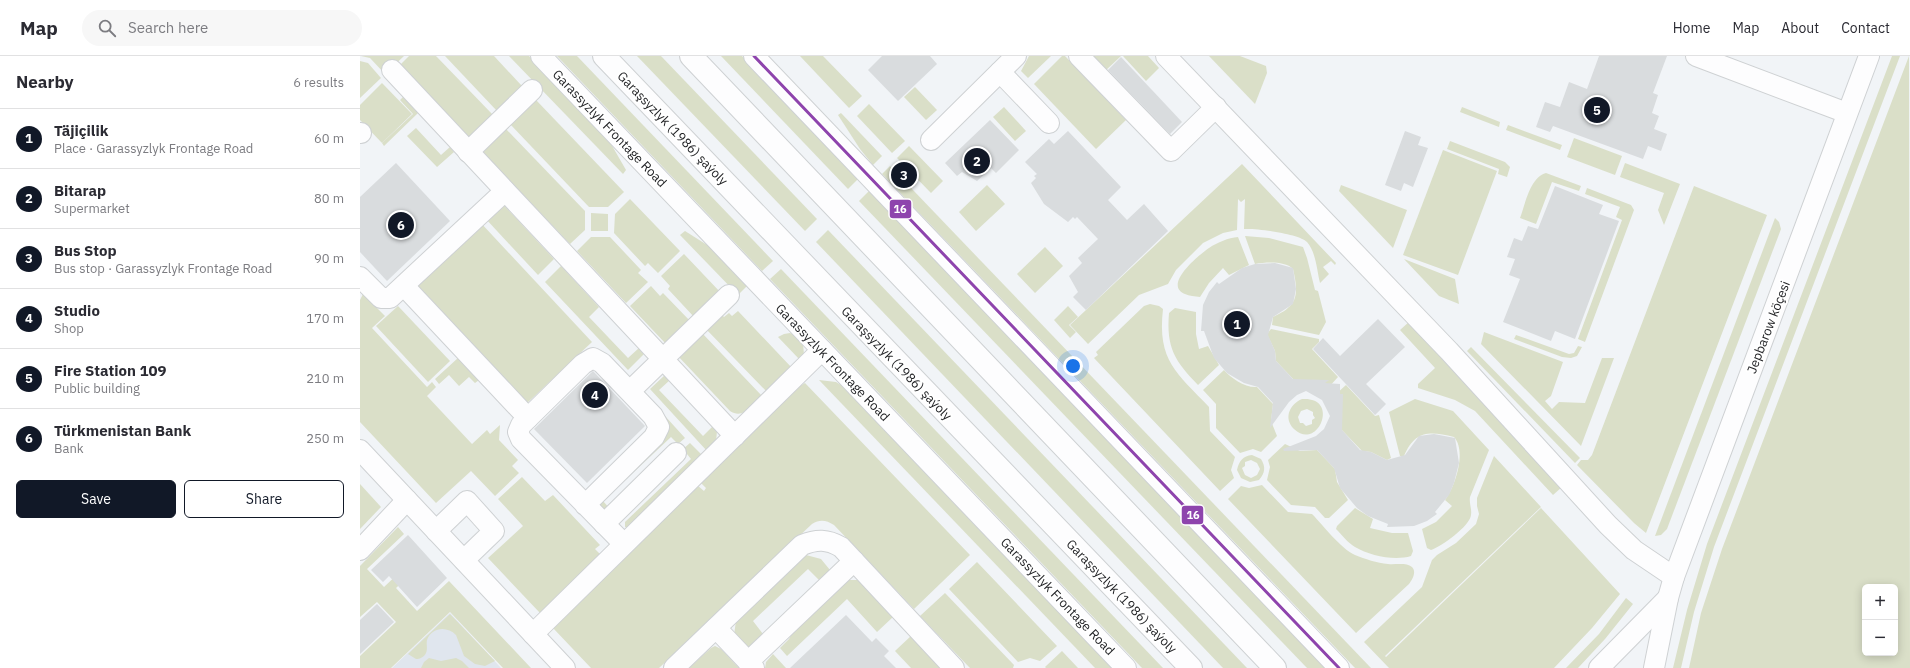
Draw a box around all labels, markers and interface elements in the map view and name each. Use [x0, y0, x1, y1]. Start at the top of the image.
search box [82, 10, 362, 46]
text: Map [20, 16, 58, 40]
icon: search [96, 17, 118, 39]
text: Search here [128, 18, 208, 37]
text: Home [1673, 19, 1710, 37]
text: Map [1732, 19, 1759, 37]
text: About [1781, 19, 1819, 37]
text: Contact [1841, 19, 1890, 37]
street label: Garassyzlyk Frontage Road [549, 66, 670, 191]
street label: Garaşsyzlyk (1986) şaýoly [614, 68, 732, 189]
text: Nearby [16, 71, 74, 93]
text: 6 results [293, 74, 344, 91]
pin: 5 [1584, 95, 1610, 125]
text: Täjiçilik [54, 121, 108, 140]
text: 1 [25, 130, 33, 147]
text: 60 m [314, 130, 344, 147]
text: Place · Garassyzlyk Frontage Road [54, 140, 253, 157]
pin: 2 [964, 146, 990, 176]
pin: 3 [891, 160, 917, 190]
text: Bitarap [54, 181, 106, 200]
text: 2 [25, 190, 33, 207]
text: 80 m [314, 190, 344, 207]
line badge: 16 [889, 199, 912, 219]
text: Supermarket [54, 200, 130, 217]
text: 16 [893, 202, 907, 216]
pin: 6 [388, 210, 414, 240]
text: Bus Stop [54, 241, 117, 260]
text: 3 [25, 250, 33, 267]
text: 90 m [314, 250, 344, 267]
text: Bus stop · Garassyzlyk Frontage Road [54, 260, 272, 277]
street label: Jepbarow köçesi [1743, 278, 1794, 376]
street label: Garassyzlyk Frontage Road [772, 300, 893, 425]
text: Studio [54, 301, 100, 320]
street label: Garaşsyzlyk (1986) şaýoly [838, 303, 956, 424]
pin: 1 [1224, 309, 1250, 339]
text: 4 [25, 310, 33, 327]
text: 170 m [306, 310, 344, 327]
text: Shop [54, 320, 84, 337]
your location [1063, 356, 1083, 376]
text: Fire Station 109 [54, 361, 166, 380]
text: 5 [25, 370, 33, 387]
text: 210 m [306, 370, 344, 387]
text: Public building [54, 380, 140, 397]
pin: 4 [582, 380, 608, 410]
text: Türkmenistan Bank [54, 421, 191, 440]
text: 6 [25, 430, 33, 447]
text: 250 m [306, 430, 344, 447]
text: Bank [54, 440, 84, 457]
button: Save [16, 480, 176, 518]
button: Share [184, 480, 344, 518]
line badge: 16 [1181, 505, 1204, 525]
text: 16 [1186, 508, 1200, 522]
street label: Garassyzlyk Frontage Road [997, 534, 1118, 659]
street label: Garaşsyzlyk (1986) şaýoly [1063, 536, 1181, 657]
map controls [1862, 584, 1898, 656]
button: + [1862, 584, 1898, 620]
button: − [1862, 620, 1898, 656]

